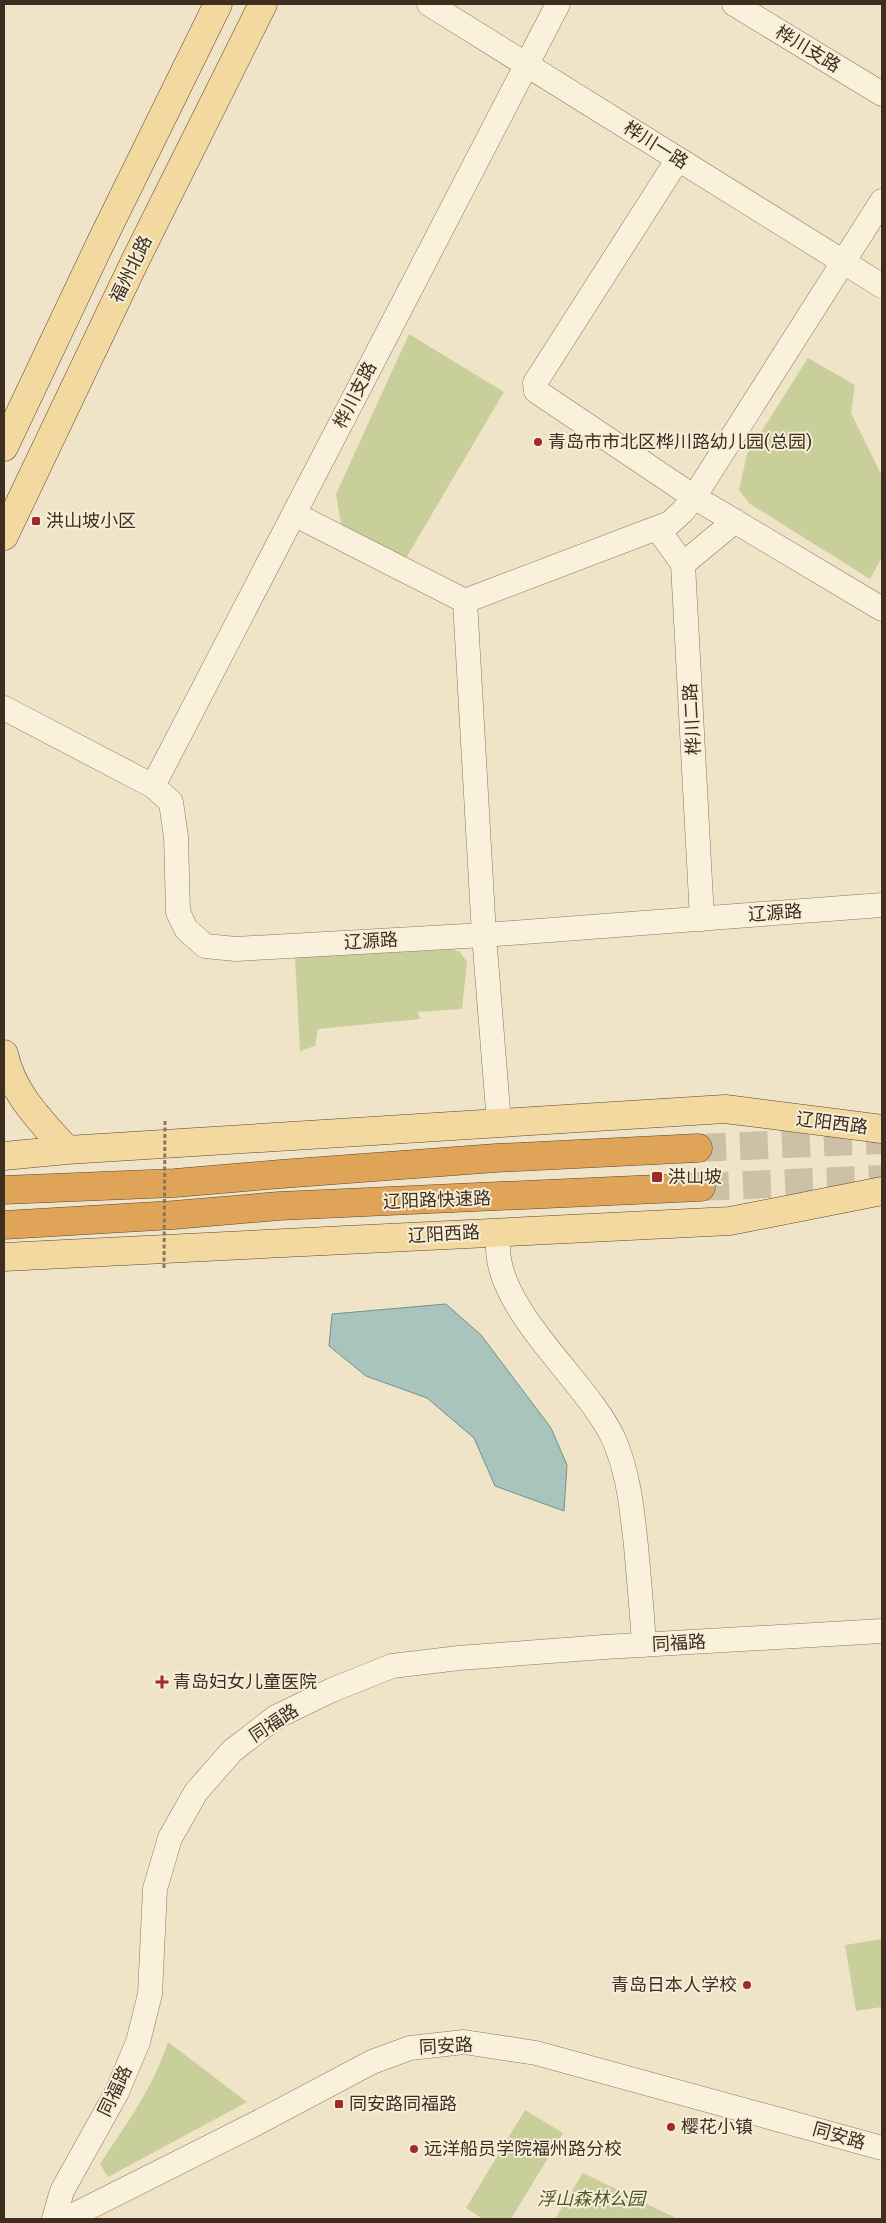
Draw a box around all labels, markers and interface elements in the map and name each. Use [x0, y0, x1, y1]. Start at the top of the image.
street label: 桦川支路 [771, 21, 845, 77]
street label: 桦川一路 [620, 117, 692, 173]
street label: 福州北路 [105, 232, 157, 306]
street label: 桦川支路 [329, 358, 381, 432]
place label: 青岛市市北区桦川路幼儿园(总园) [548, 431, 812, 453]
marker: 青岛市市北区桦川路幼儿园(总园) [532, 436, 544, 448]
place label: 洪山坡小区 [46, 510, 136, 532]
marker: 洪山坡小区 [30, 515, 42, 527]
street label: 桦川二路 [679, 682, 705, 756]
street label: 辽源路 [747, 900, 803, 926]
street label: 辽源路 [343, 929, 399, 953]
street label: 辽阳西路 [795, 1108, 869, 1138]
place label: 洪山坡 [668, 1166, 722, 1188]
marker: 洪山坡 [650, 1170, 664, 1184]
street label: 辽阳路快速路 [383, 1187, 491, 1213]
street label: 辽阳西路 [407, 1221, 481, 1247]
street label: 同福路 [651, 1631, 707, 1655]
place label: 青岛妇女儿童医院 [173, 1671, 317, 1693]
marker: 青岛妇女儿童医院 [155, 1675, 169, 1689]
street label: 同福路 [245, 1699, 303, 1747]
place label: 青岛日本人学校 [611, 1974, 737, 1996]
marker: 青岛日本人学校 [741, 1979, 753, 1991]
street label: 同安路 [418, 2034, 474, 2058]
street label: 同福路 [93, 2062, 137, 2120]
place label: 同安路同福路 [349, 2093, 457, 2115]
marker: 同安路同福路 [333, 2098, 345, 2110]
place label: 樱花小镇 [681, 2116, 753, 2138]
street label: 同安路 [810, 2118, 868, 2154]
marker: 樱花小镇 [665, 2121, 677, 2133]
place label: 远洋船员学院福州路分校 [424, 2138, 622, 2160]
marker: 远洋船员学院福州路分校 [408, 2143, 420, 2155]
park label: 浮山森林公园 [537, 2188, 648, 2210]

